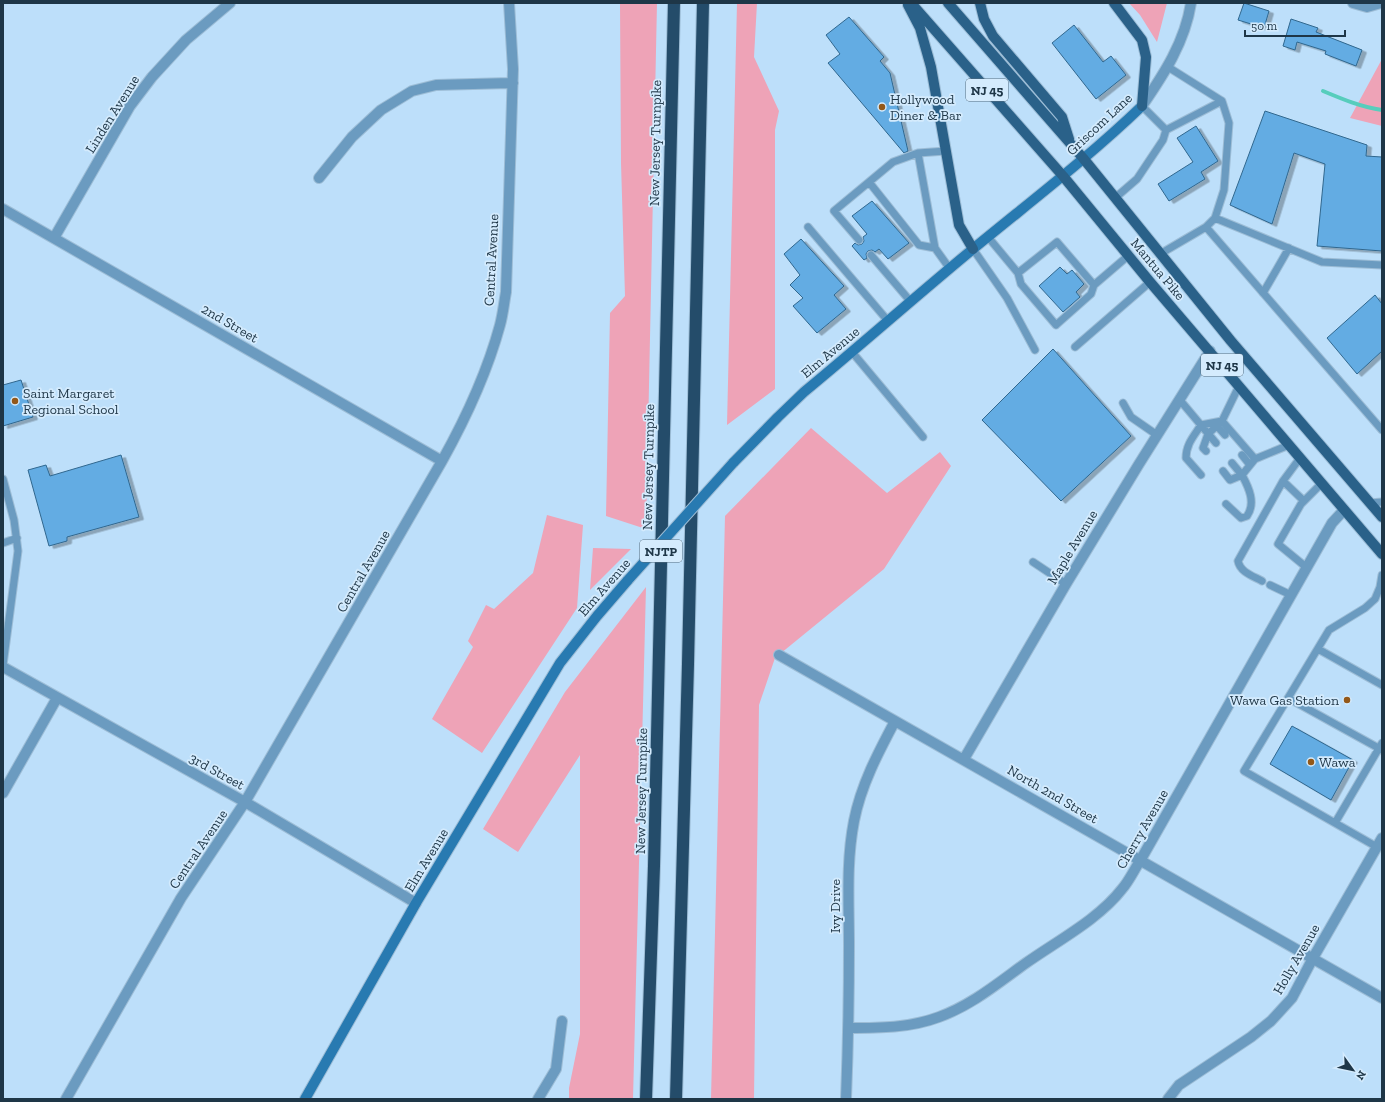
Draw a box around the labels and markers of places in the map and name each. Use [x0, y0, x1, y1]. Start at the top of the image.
place label: Hollywood Diner & Bar [890, 91, 962, 124]
marker: Hollywood Diner & Bar [877, 102, 887, 112]
place label: Saint Margaret Regional School [23, 385, 119, 418]
marker: Saint Margaret Regional School [10, 396, 20, 406]
place label: Wawa Gas Station [1230, 692, 1339, 709]
marker: Wawa Gas Station [1342, 695, 1352, 705]
place label: Wawa [1319, 754, 1356, 771]
marker: Wawa [1306, 757, 1316, 767]

